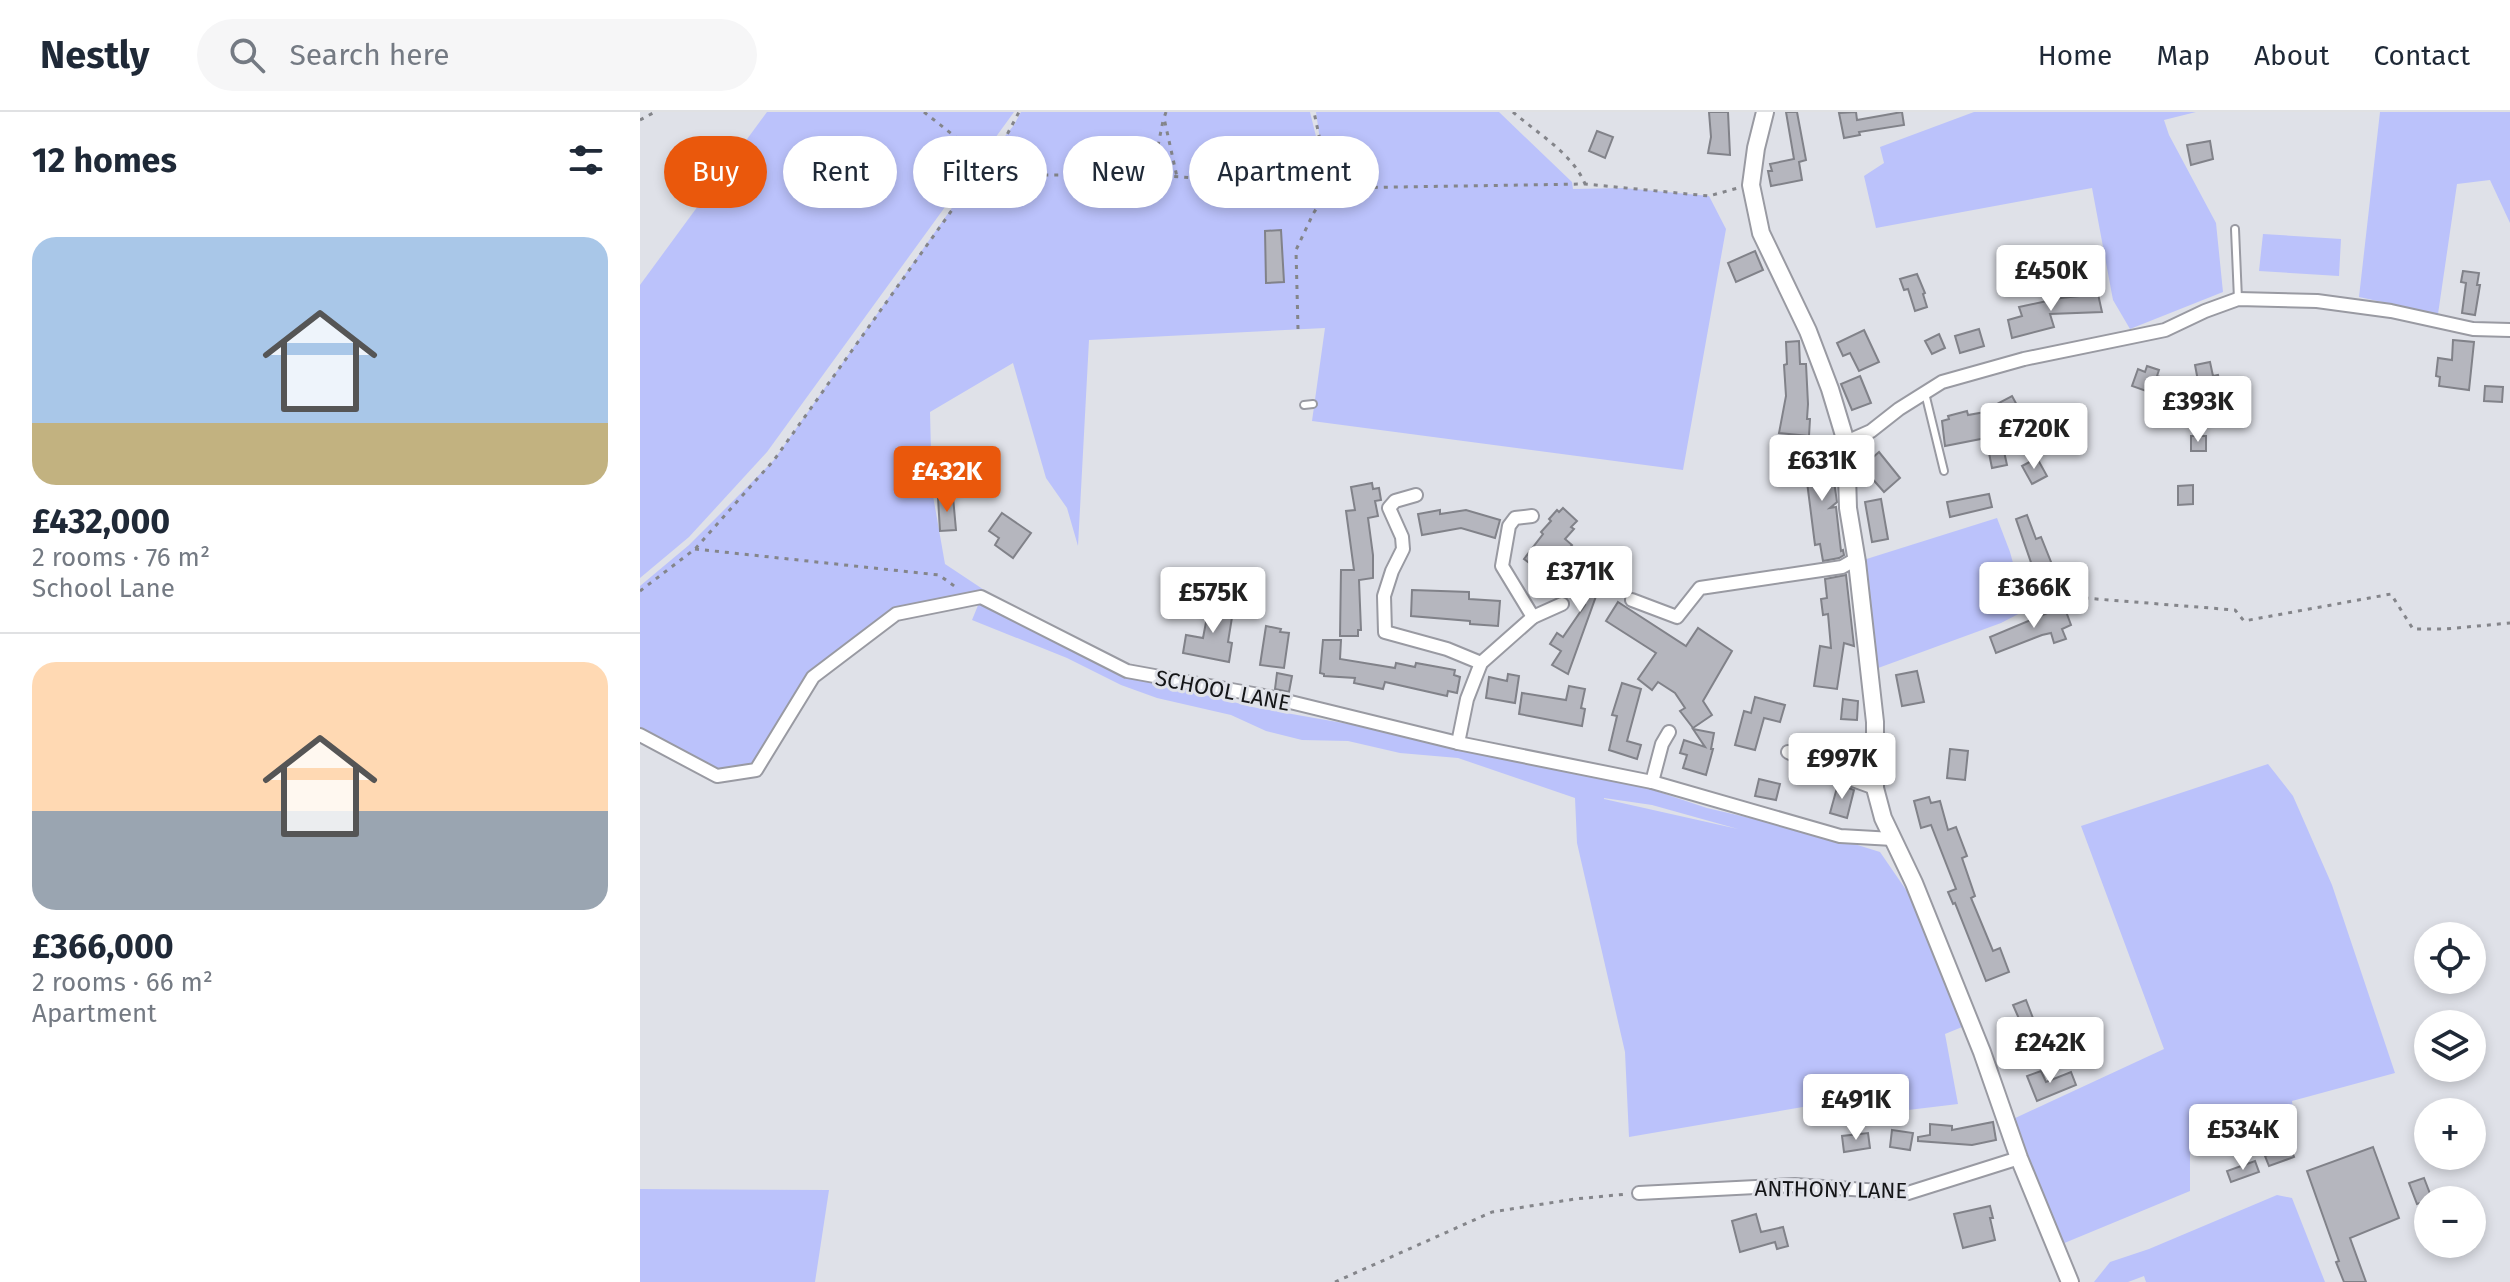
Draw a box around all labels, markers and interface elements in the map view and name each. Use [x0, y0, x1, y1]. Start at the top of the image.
search box [197, 19, 757, 91]
text: Nestly [40, 32, 149, 78]
icon: search [225, 33, 269, 77]
text: Search here [289, 37, 450, 73]
text: Home [2038, 39, 2112, 72]
text: Map [2156, 39, 2210, 72]
text: About [2254, 39, 2329, 72]
text: Contact [2373, 39, 2470, 72]
chip: Buy [664, 136, 767, 208]
chip: Rent [783, 136, 897, 208]
chip: Filters [913, 136, 1047, 208]
chip: New [1063, 136, 1173, 208]
chip: Apartment [1189, 136, 1379, 208]
icon: filters [564, 138, 608, 182]
text: 12 homes [32, 140, 177, 181]
pin: £450K [1995, 245, 2107, 313]
text: £450K [2014, 255, 2088, 286]
icon: home [248, 289, 392, 433]
pin: £393K [2142, 376, 2254, 444]
text: £393K [2162, 386, 2234, 417]
pin: £720K [1978, 403, 2090, 471]
text: £720K [1998, 413, 2070, 444]
pin: £631K [1766, 435, 1878, 503]
text: £631K [1787, 445, 1857, 476]
pin: £432K [891, 446, 1003, 514]
text: £432K [912, 456, 982, 487]
text: £432,000 [32, 501, 170, 542]
text: 2 rooms · 76 m² [32, 542, 210, 573]
pin: £371K [1524, 546, 1636, 614]
text: £371K [1546, 556, 1614, 587]
pin: £366K [1978, 562, 2090, 630]
pin: £575K [1157, 567, 1269, 635]
text: £366K [1997, 572, 2071, 603]
text: School Lane [32, 573, 175, 604]
text: £575K [1178, 577, 1248, 608]
street label: SCHOOL LANE [1153, 664, 1293, 717]
icon: home [248, 714, 392, 858]
pin: £997K [1786, 733, 1898, 801]
text: £997K [1807, 743, 1877, 774]
map controls [2414, 922, 2486, 1258]
button: locate [2414, 922, 2486, 994]
text: £366,000 [32, 926, 174, 967]
text: 2 rooms · 66 m² [32, 967, 213, 998]
text: Apartment [32, 998, 157, 1029]
button: layers [2414, 1010, 2486, 1082]
pin: £242K [1994, 1017, 2106, 1085]
text: £242K [2015, 1027, 2085, 1058]
pin: £491K [1800, 1074, 1912, 1142]
text: £491K [1821, 1084, 1891, 1115]
button: + [2414, 1098, 2486, 1170]
pin: £534K [2187, 1104, 2299, 1172]
text: £534K [2207, 1114, 2279, 1145]
street label: ANTHONY LANE [1755, 1175, 1907, 1204]
button: − [2414, 1186, 2486, 1258]

